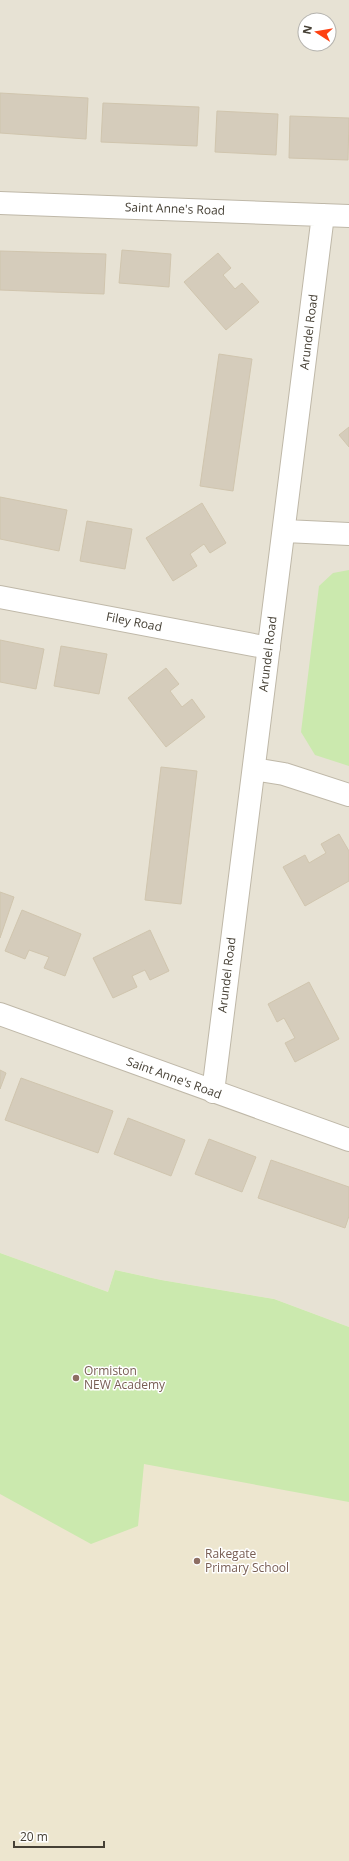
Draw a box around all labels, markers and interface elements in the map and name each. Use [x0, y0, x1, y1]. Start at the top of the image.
north arrow [297, 12, 337, 52]
text: N [298, 24, 315, 36]
street label: Saint Anne's Road [125, 198, 225, 219]
street label: Arundel Road [295, 293, 322, 371]
street label: Filey Road [105, 608, 164, 635]
street label: Arundel Road [254, 615, 281, 693]
street label: Arundel Road [213, 936, 240, 1014]
street label: Saint Anne's Road [124, 1052, 224, 1103]
place label: Ormiston NEW Academy [84, 1362, 166, 1393]
marker: Ormiston NEW Academy [71, 1373, 81, 1383]
place label: Rakegate Primary School [205, 1545, 289, 1576]
marker: Rakegate Primary School [192, 1556, 202, 1566]
scale bar [14, 1823, 104, 1849]
text: 20 m [20, 1828, 48, 1845]

